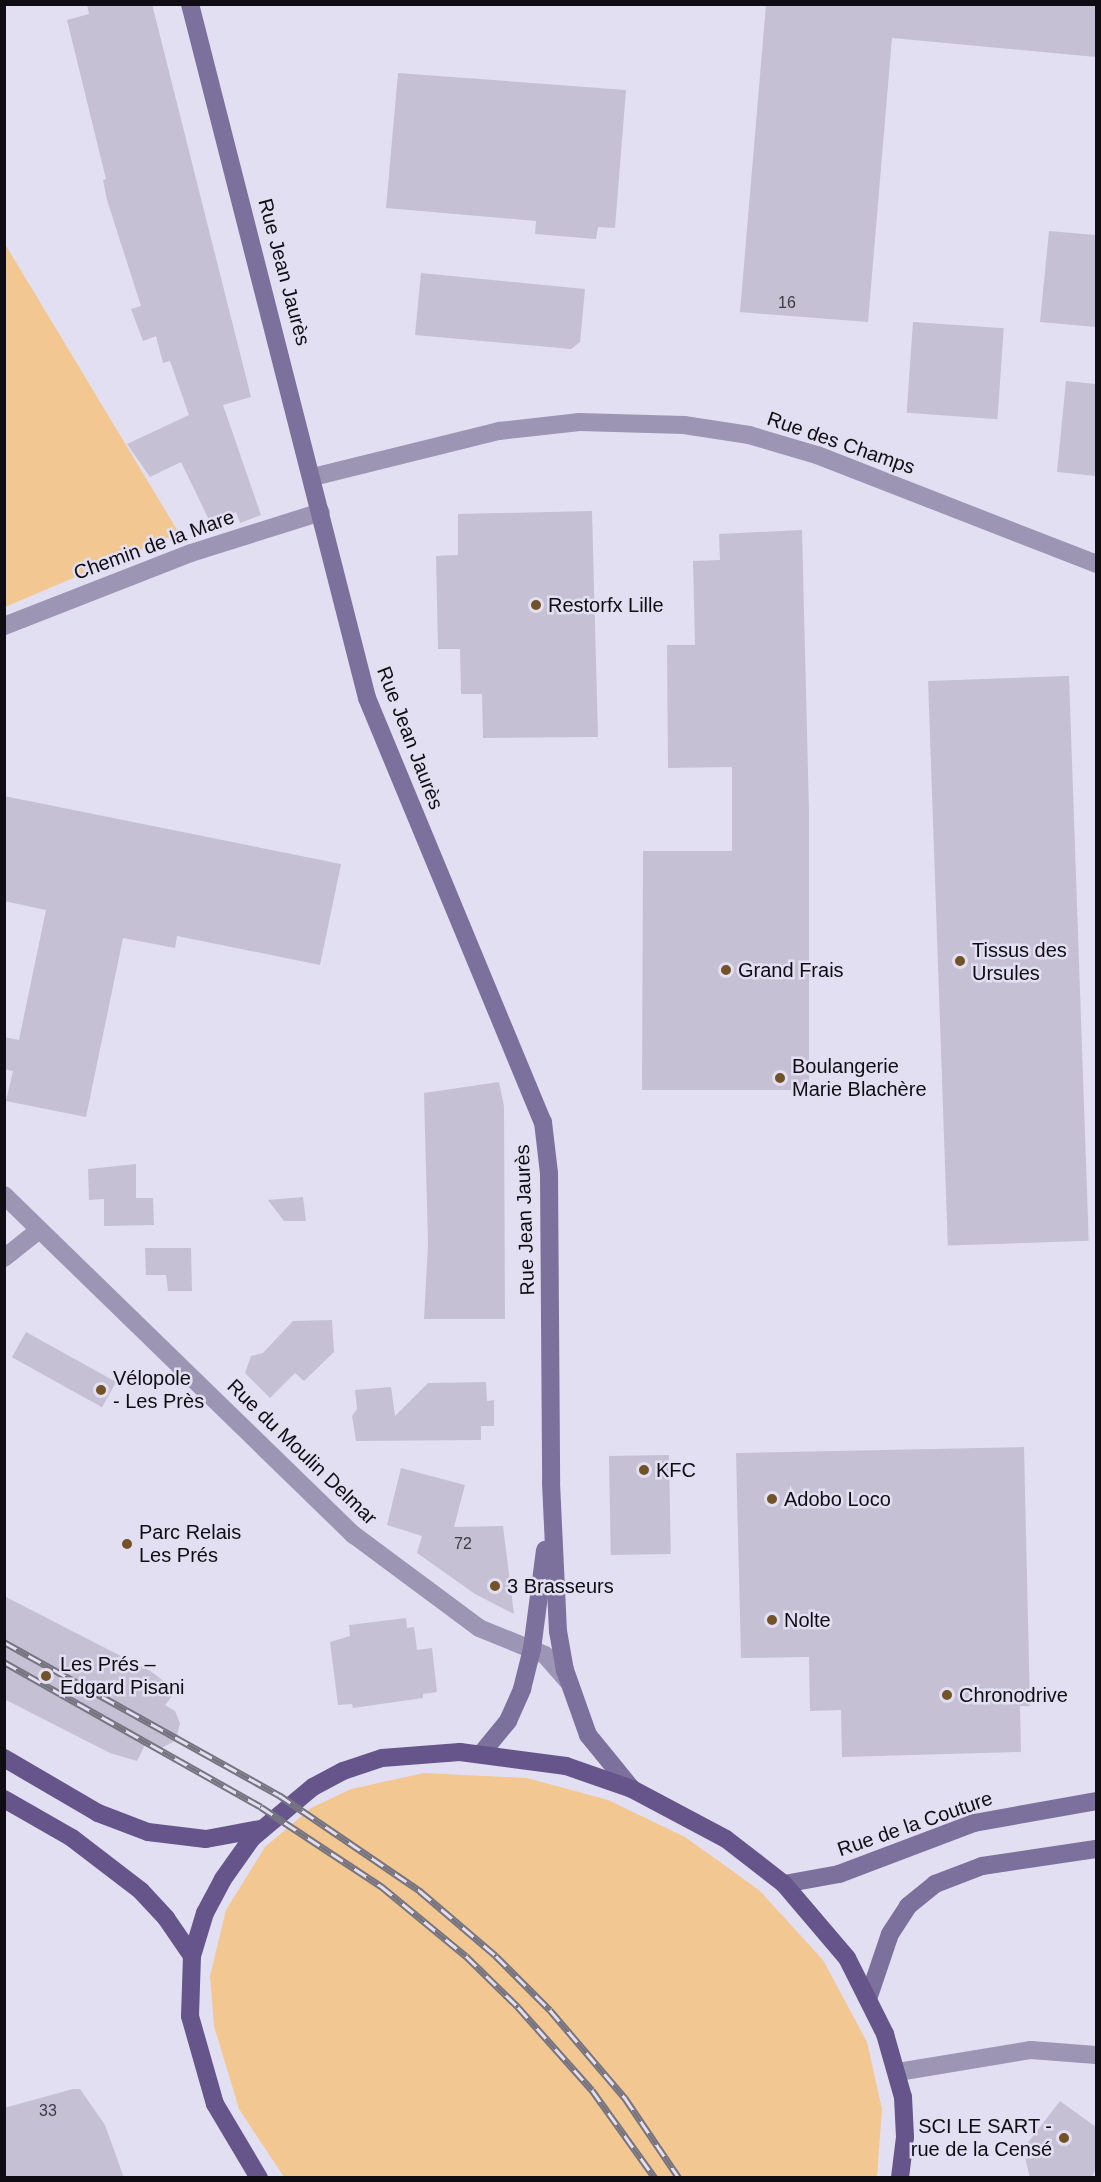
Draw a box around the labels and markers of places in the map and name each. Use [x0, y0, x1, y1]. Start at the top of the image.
place label: Restorfx Lille [548, 593, 664, 617]
marker: Restorfx Lille [529, 598, 543, 612]
place label: Tissus des Ursules [972, 938, 1067, 985]
marker: Tissus des Ursules [953, 954, 967, 968]
place label: Grand Frais [738, 958, 844, 982]
marker: Grand Frais [719, 963, 733, 977]
place label: Boulangerie Marie Blachère [792, 1054, 927, 1101]
marker: Boulangerie Marie Blachère [773, 1071, 787, 1085]
place label: Vélopole - Les Près [113, 1366, 204, 1413]
marker: Vélopole - Les Près [94, 1383, 108, 1397]
place label: KFC [656, 1458, 696, 1482]
marker: KFC [637, 1463, 651, 1477]
place label: Adobo Loco [784, 1487, 891, 1511]
marker: Adobo Loco [765, 1492, 779, 1506]
place label: Parc Relais Les Prés [139, 1520, 241, 1567]
marker: Parc Relais Les Prés [120, 1537, 134, 1551]
place label: 3 Brasseurs [507, 1574, 614, 1598]
marker: 3 Brasseurs [488, 1579, 502, 1593]
place label: Nolte [784, 1608, 831, 1632]
marker: Nolte [765, 1613, 779, 1627]
place label: Les Prés – Edgard Pisani [60, 1652, 185, 1699]
marker: Les Prés – Edgard Pisani [37, 1667, 55, 1685]
place label: Chronodrive [959, 1683, 1068, 1707]
marker: Chronodrive [940, 1688, 954, 1702]
place label: SCI LE SART - rue de la Censé [911, 2114, 1052, 2161]
marker: SCI LE SART - rue de la Censé [1057, 2131, 1071, 2145]

